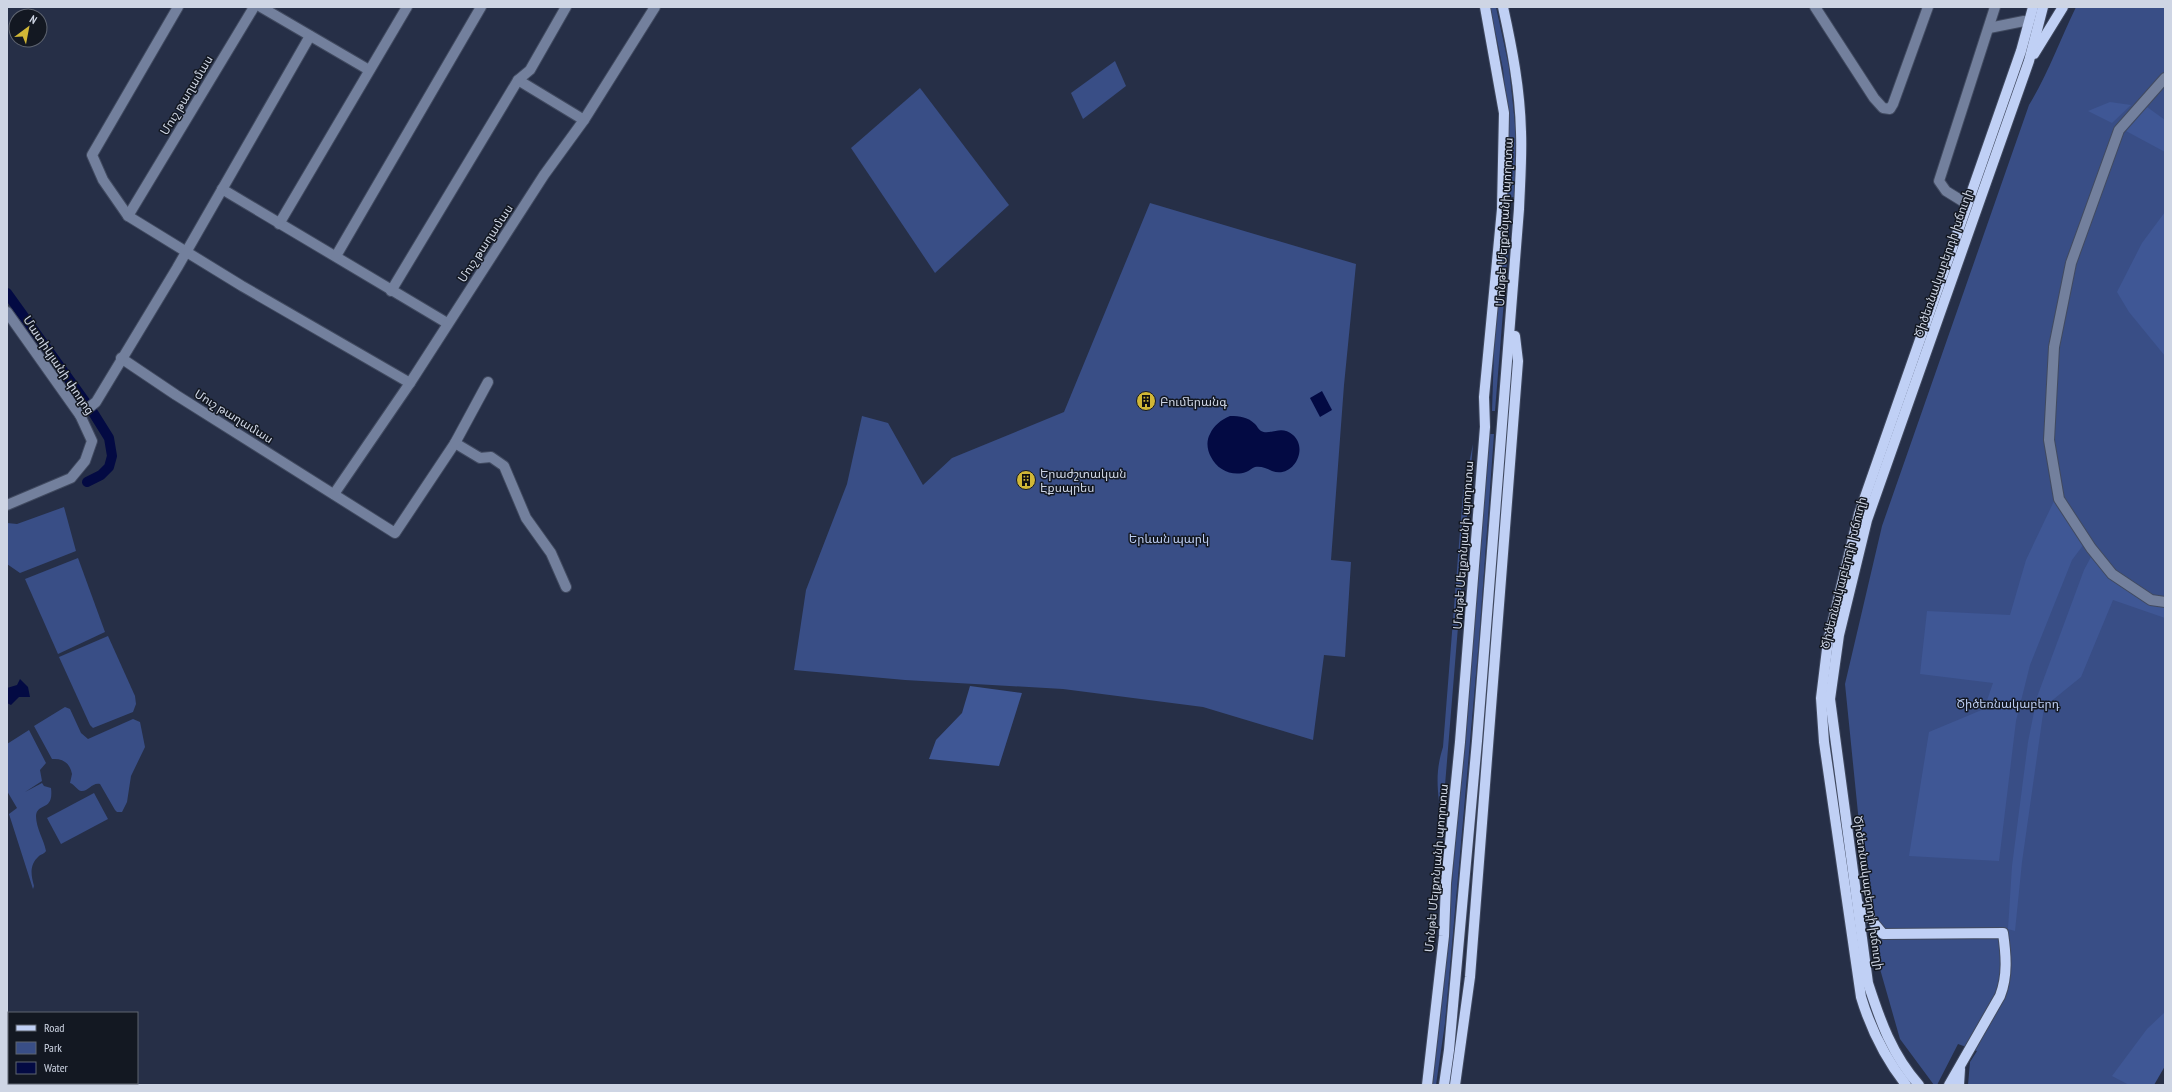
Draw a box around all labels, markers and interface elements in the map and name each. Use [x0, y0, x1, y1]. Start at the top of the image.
north arrow [8, 8, 48, 48]
text: N [27, 12, 40, 27]
street label: Մուշ թաղամաս [156, 53, 216, 137]
street label: Մոնթե Մելքոնյանի պողոտա [1492, 137, 1516, 307]
street label: Ծիծեռնակաբերդի խճուղի [1910, 187, 1976, 339]
street label: Մուշ թաղամաս [454, 201, 516, 285]
street label: Մատիկյանի փողոց [20, 313, 98, 417]
street label: Մուշ թաղամաս [192, 386, 276, 446]
building icon: Բումերանգ [1135, 390, 1157, 412]
place label: Բումերանգ [1160, 394, 1227, 409]
street label: Մոնթե Մելքոնյանի պողոտա [1450, 460, 1476, 630]
place label: Երաժշտական Էքսպրես [1040, 466, 1126, 495]
building icon: Երաժշտական Էքսպրես [1015, 469, 1037, 491]
street label: Ծիծեռնակաբերդի խճուղի [1817, 495, 1869, 651]
park label: Երևան պարկ [1129, 531, 1209, 546]
park label: Ծիծեռնակաբերդ [1957, 696, 2060, 711]
street label: Մոնթե Մելքոնյանի պողոտա [1421, 783, 1451, 953]
street label: Ծիծեռնակաբերդի խճուղի [1851, 815, 1887, 971]
legend [8, 1012, 138, 1084]
text: Road [44, 1020, 64, 1035]
text: Park [44, 1040, 62, 1055]
text: Water [44, 1060, 69, 1075]

